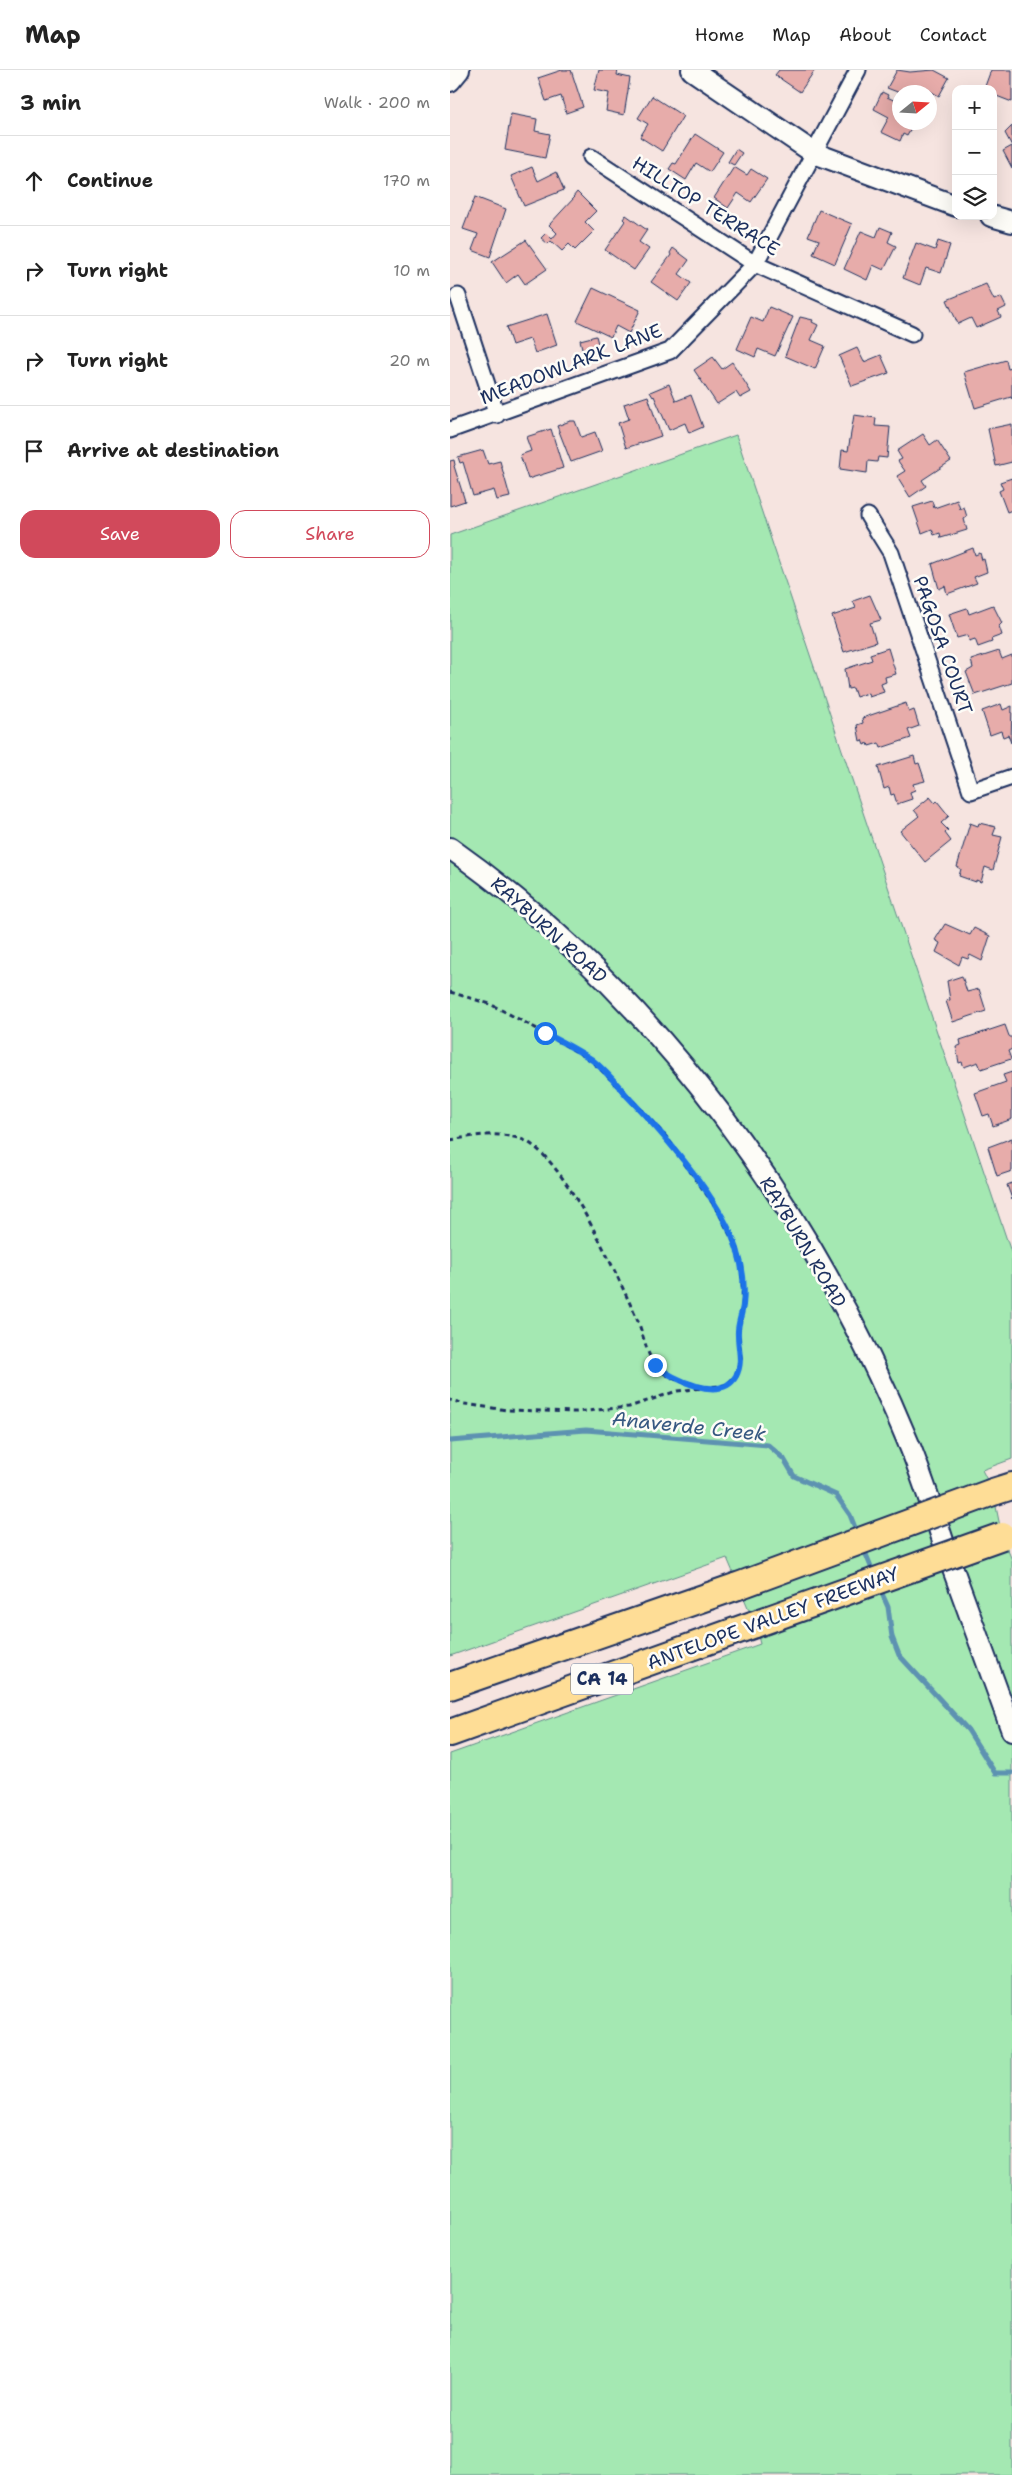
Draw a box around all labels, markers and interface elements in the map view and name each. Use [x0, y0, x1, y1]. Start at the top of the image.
text: Map [25, 19, 81, 51]
text: Home [695, 23, 744, 47]
text: Map [772, 23, 811, 47]
text: About [839, 23, 892, 47]
text: Contact [920, 23, 987, 47]
north arrow [892, 85, 937, 130]
map controls [952, 85, 997, 220]
button: + [952, 85, 997, 130]
text: 3 min [20, 89, 81, 117]
text: Walk · 200 m [324, 92, 430, 113]
button: − [952, 130, 997, 175]
street label: HILLTOP TERRACE [627, 150, 785, 262]
icon: ahead [20, 167, 48, 195]
text: Continue [67, 168, 153, 193]
text: 170 m [383, 170, 430, 191]
button: layers [952, 175, 997, 220]
icon: right [20, 257, 48, 285]
text: Turn right [67, 258, 168, 283]
text: 10 m [393, 260, 430, 281]
street label: MEADOWLARK LANE [476, 318, 666, 410]
icon: right [20, 347, 48, 375]
text: Turn right [67, 348, 168, 373]
text: 20 m [389, 350, 430, 371]
icon: arrive [20, 437, 48, 465]
text: Arrive at destination [67, 438, 279, 463]
button: Save [20, 510, 220, 558]
button: Share [230, 510, 430, 558]
street label: PAGOSA COURT [908, 572, 978, 718]
street label: RAYBURN ROAD [485, 871, 613, 989]
route start [534, 1022, 557, 1045]
street label: RAYBURN ROAD [754, 1172, 852, 1312]
route end [644, 1354, 667, 1377]
water label: Anaverde Creek [611, 1405, 768, 1447]
street label: ANTELOPE VALLEY FREEWAY [644, 1561, 903, 1675]
road number: CA 14 [571, 1664, 633, 1695]

